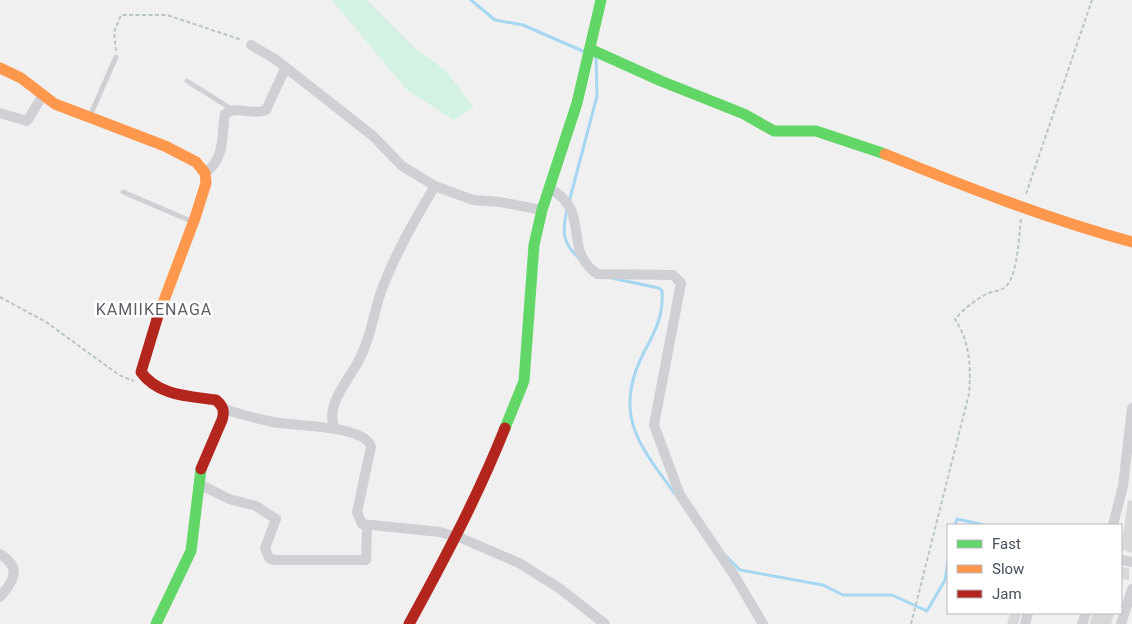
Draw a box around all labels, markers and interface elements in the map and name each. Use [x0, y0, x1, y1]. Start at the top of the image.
district label: KAMIIKENAGA [96, 300, 212, 319]
legend [947, 524, 1122, 614]
text: Fast [992, 535, 1021, 553]
text: Slow [992, 560, 1024, 578]
text: Jam [992, 585, 1022, 603]

